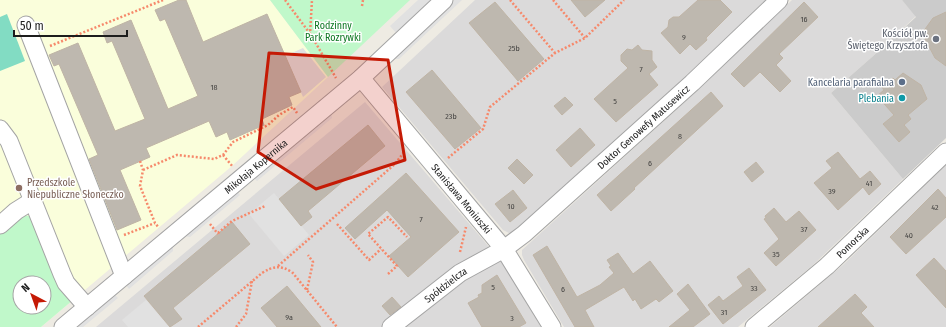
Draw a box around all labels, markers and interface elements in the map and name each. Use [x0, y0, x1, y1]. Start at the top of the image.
scale bar [14, 12, 127, 38]
house number: 16 [800, 15, 808, 24]
text: 50 m [20, 19, 44, 33]
park label: Rodzinny Park Rozrywki [305, 20, 361, 44]
place label: Kościół pw. Świętego Krzysztofa [847, 28, 928, 52]
house number: 9 [682, 33, 686, 42]
marker: Kościół pw. Świętego Krzysztofa [931, 34, 941, 44]
house number: 25b [508, 44, 520, 53]
house number: 7 [639, 65, 643, 74]
place label: Kancelaria parafialna [808, 77, 894, 89]
marker: Kancelaria parafialna [897, 77, 907, 87]
house number: 18 [210, 83, 218, 92]
street label: Doktor Genowefy Matusewicz [595, 83, 692, 172]
place label: Plebania [859, 93, 894, 105]
marker: Plebania [897, 93, 907, 103]
house number: 5 [613, 97, 617, 106]
house number: 23b [445, 112, 457, 121]
house number: 8 [678, 132, 682, 141]
street label: Mikołaja Kopernika [222, 137, 290, 197]
house number: 6 [648, 159, 652, 168]
street label: Stanisława Moniuszki [428, 162, 494, 236]
place label: Przedszkole Niepubliczne Słoneczko [27, 177, 124, 201]
house number: 41 [866, 179, 872, 188]
marker: Przedszkole Niepubliczne Słoneczko [14, 183, 24, 193]
house number: 39 [828, 187, 836, 196]
house number: 10 [507, 202, 515, 211]
house number: 42 [931, 203, 939, 212]
house number: 7 [419, 215, 423, 224]
street label: Pomorska [834, 224, 872, 261]
house number: 37 [801, 225, 808, 234]
house number: 40 [905, 231, 913, 240]
house number: 35 [772, 250, 780, 259]
street label: Spółdzielcza [422, 265, 469, 306]
north arrow [12, 275, 52, 315]
text: N [19, 281, 33, 295]
house number: 5 [491, 283, 495, 292]
house number: 33 [750, 284, 758, 293]
house number: 6 [561, 285, 565, 294]
house number: 31 [721, 308, 727, 317]
house number: 9a [285, 313, 293, 322]
house number: 3 [510, 314, 514, 323]

